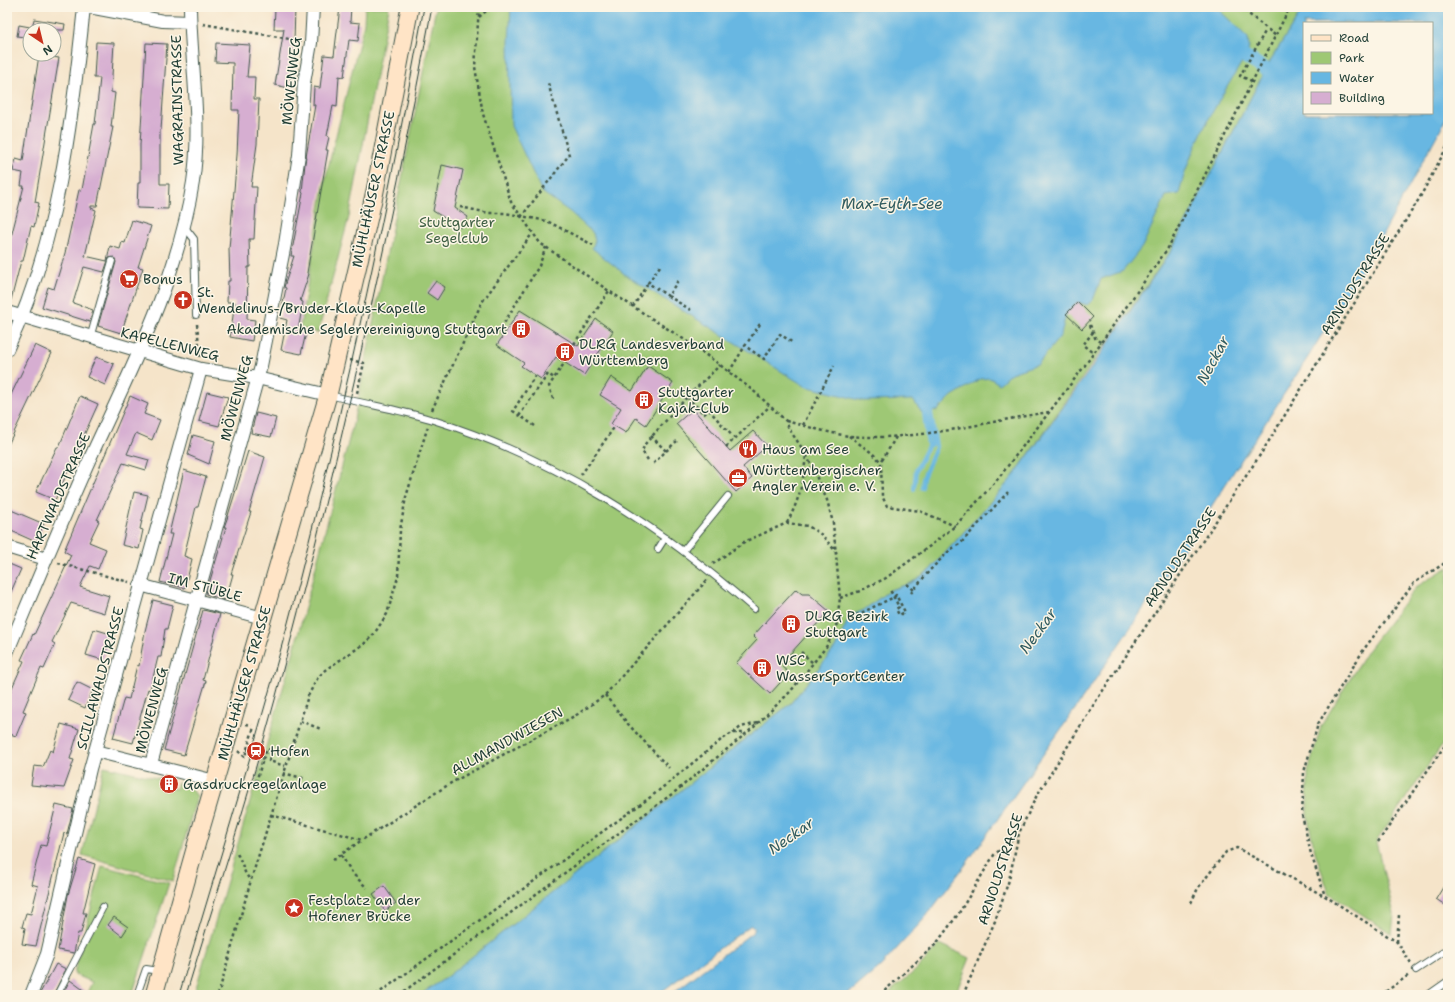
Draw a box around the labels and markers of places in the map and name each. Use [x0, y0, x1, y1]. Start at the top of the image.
supermarket icon: Bonus [118, 268, 140, 290]
place label: Bonus [143, 270, 183, 288]
place label: St. Wendelinus-/Bruder-Klaus-Kapelle [197, 283, 426, 317]
church icon: St. Wendelinus-/Bruder-Klaus-Kapelle [172, 289, 194, 311]
building icon: Akademische Seglervereinigung Stuttgart [510, 318, 532, 340]
place label: Akademische Seglervereinigung Stuttgart [226, 320, 507, 338]
place label: DLRG Landesverband Württemberg [579, 335, 724, 369]
building icon: DLRG Landesverband Württemberg [554, 341, 576, 363]
place label: Stuttgarter Kajak-Club [658, 383, 735, 417]
building icon: Stuttgarter Kajak-Club [633, 389, 655, 411]
restaurant icon: Haus am See [737, 438, 759, 460]
place label: Haus am See [762, 440, 849, 458]
place label: Württembergischer Angler Verein e. V. [752, 461, 882, 495]
office icon: Württembergischer Angler Verein e. V. [727, 467, 749, 489]
place label: DLRG Bezirk Stuttgart [805, 607, 889, 641]
building icon: DLRG Bezirk Stuttgart [780, 613, 802, 635]
place label: WSC WasserSportCenter [776, 651, 905, 685]
building icon: WSC WasserSportCenter [751, 657, 773, 679]
station icon: Hofen [245, 740, 267, 762]
place label: Hofen [270, 742, 310, 760]
building icon: Gasdruckregelanlage [158, 773, 180, 795]
place label: Gasdruckregelanlage [183, 775, 327, 793]
place label: Festplatz an der Hofener Brücke [308, 891, 421, 925]
place icon: Festplatz an der Hofener Brücke [283, 897, 305, 919]

